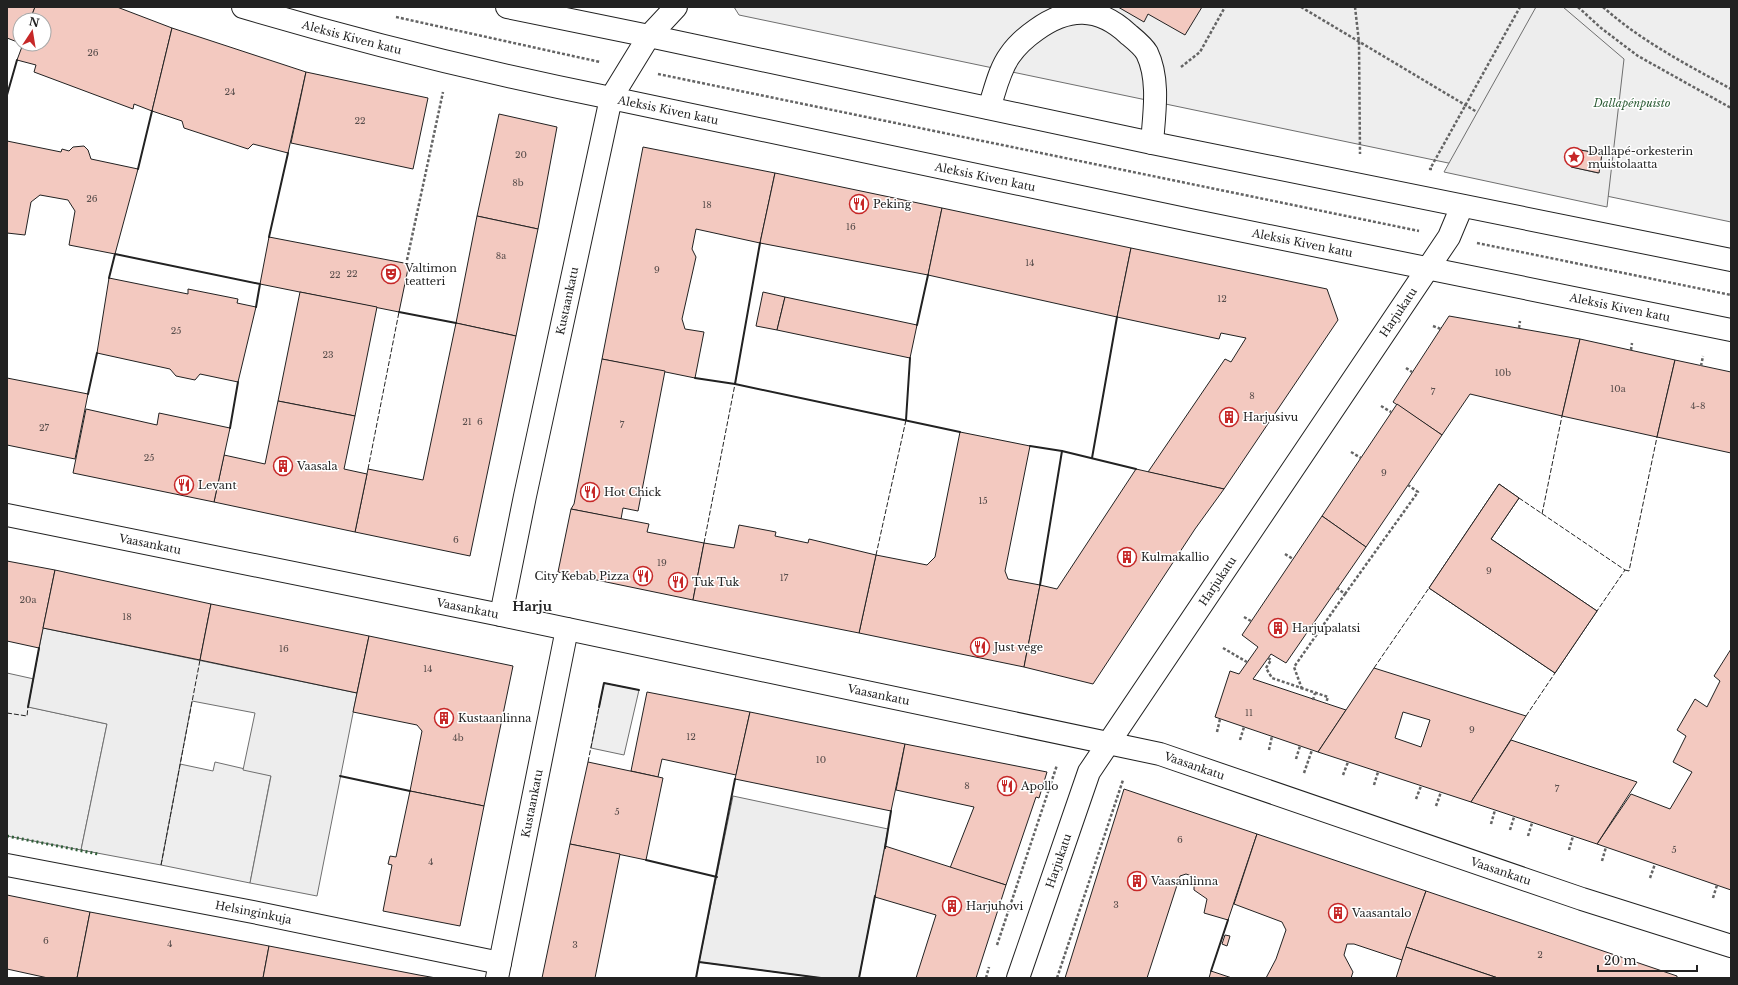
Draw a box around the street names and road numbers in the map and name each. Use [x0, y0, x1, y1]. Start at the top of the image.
street label: Aleksis Kiven katu [300, 17, 404, 57]
street label: Aleksis Kiven katu [616, 92, 720, 128]
street label: Aleksis Kiven katu [933, 159, 1037, 194]
street label: Aleksis Kiven katu [1250, 226, 1355, 260]
street label: Kustaankatu [553, 265, 581, 336]
street label: Harjukatu [1377, 284, 1420, 340]
street label: Aleksis Kiven katu [1567, 290, 1672, 325]
street label: Vaasankatu [117, 531, 183, 557]
street label: Harjukatu [1196, 553, 1239, 609]
street label: Vaasankatu [434, 595, 501, 621]
street label: Vaasankatu [845, 681, 912, 708]
street label: Vaasankatu [1162, 749, 1227, 783]
street label: Kustaankatu [518, 768, 546, 839]
street label: Harjukatu [1043, 831, 1074, 890]
street label: Vaasankatu [1468, 854, 1534, 888]
street label: Helsinginkuja [214, 898, 294, 927]

